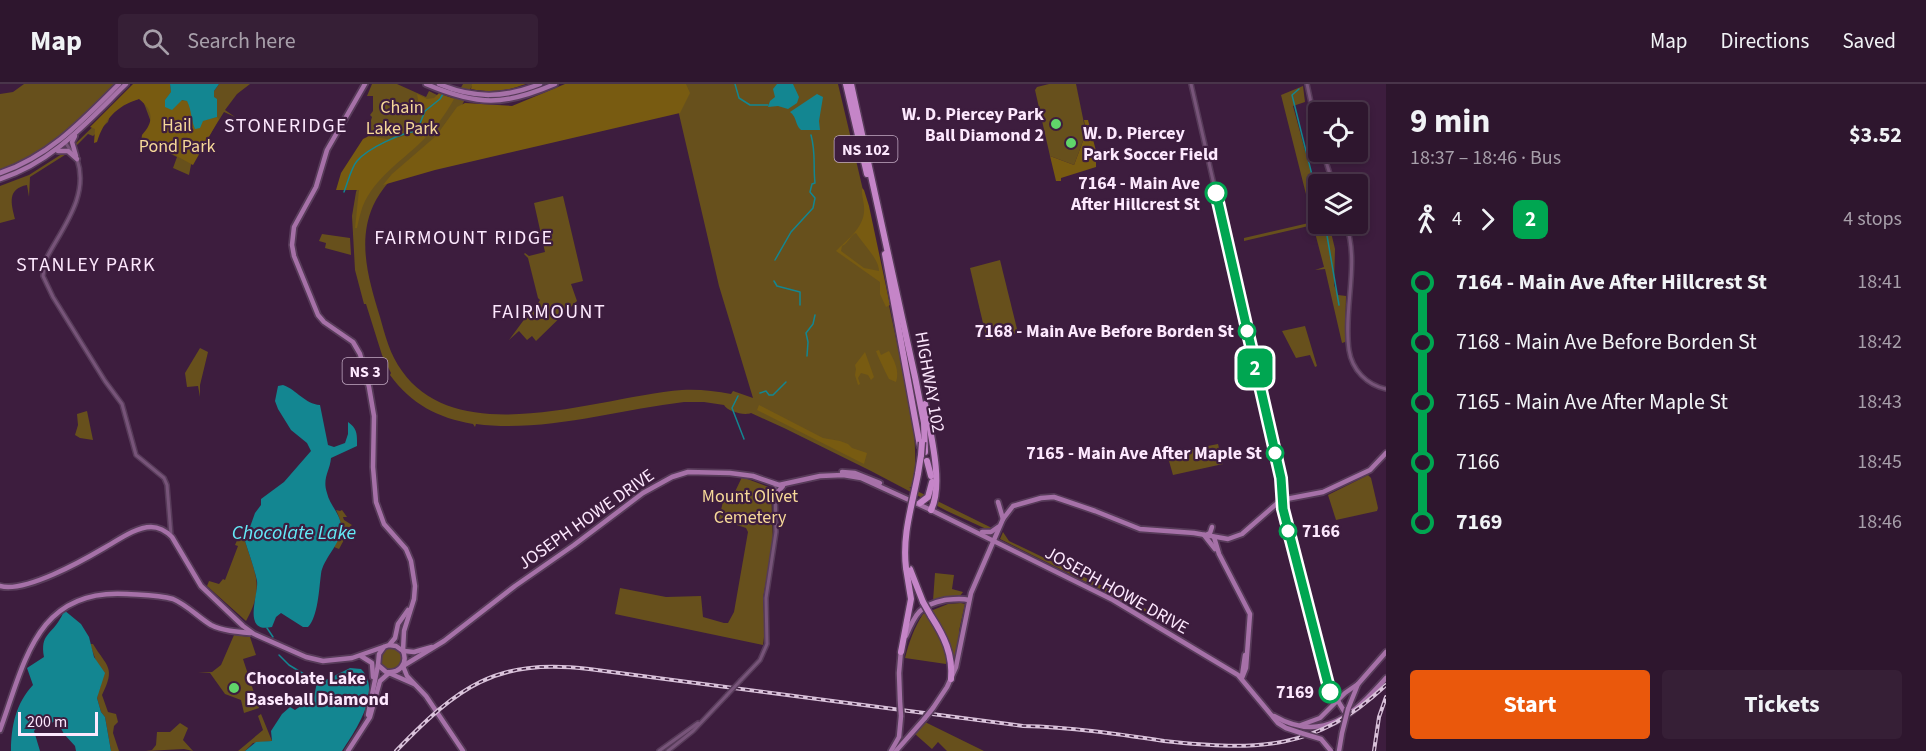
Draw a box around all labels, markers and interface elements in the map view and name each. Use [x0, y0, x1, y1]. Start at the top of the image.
search box [118, 14, 538, 68]
text: Map [30, 21, 82, 61]
icon: search [139, 25, 172, 58]
text: Search here [187, 25, 296, 57]
text: Map [1650, 26, 1688, 56]
text: Directions [1721, 26, 1809, 56]
text: Saved [1842, 26, 1896, 56]
park label: Chain Lake Park [366, 95, 438, 141]
text: 9 min [1410, 98, 1490, 145]
place label: W. D. Piercey Park Ball Diamond 2 [902, 102, 1044, 148]
map controls [1308, 102, 1368, 234]
button: locate [1308, 102, 1368, 162]
district label: STONERIDGE [224, 112, 348, 140]
park label: Hail Pond Park [139, 113, 215, 159]
marker: W. D. Piercey Park Ball Diamond 2 [1049, 117, 1063, 131]
text: $3.52 [1849, 119, 1902, 151]
place label: W. D. Piercey Park Soccer Field [1083, 121, 1218, 167]
road number: NS 102 [834, 136, 898, 162]
marker: W. D. Piercey Park Soccer Field [1064, 136, 1078, 150]
text: 18:37 – 18:46 · Bus [1410, 144, 1561, 172]
place label: 7164 - Main Ave After Hillcrest St [1070, 171, 1200, 217]
button: layers [1308, 174, 1368, 234]
marker: 7164 - Main Ave After Hillcrest St [1205, 182, 1227, 204]
icon: walk [1410, 203, 1443, 236]
icon: forward [1471, 203, 1504, 236]
text: 2 [1525, 204, 1536, 234]
text: 4 [1452, 205, 1462, 233]
text: 4 stops [1843, 205, 1902, 233]
district label: FAIRMOUNT RIDGE [374, 224, 554, 252]
district label: STANLEY PARK [16, 251, 156, 279]
text: 7164 - Main Ave After Hillcrest St [1456, 266, 1767, 298]
text: 18:41 [1857, 268, 1902, 296]
district label: FAIRMOUNT [492, 298, 606, 326]
place label: 7168 - Main Ave Before Borden St [975, 319, 1234, 344]
marker: 7168 - Main Ave Before Borden St [1238, 322, 1256, 340]
text: 7168 - Main Ave Before Borden St [1456, 326, 1757, 358]
text: 18:42 [1857, 328, 1902, 356]
street label: HIGHWAY 102 [908, 330, 951, 435]
line badge: 2 [1236, 348, 1274, 388]
text: 2 [1249, 353, 1261, 383]
road number: NS 3 [342, 358, 388, 384]
text: 7165 - Main Ave After Maple St [1456, 386, 1728, 418]
text: 18:43 [1857, 388, 1902, 416]
place label: 7165 - Main Ave After Maple St [1026, 441, 1262, 466]
marker: 7165 - Main Ave After Maple St [1266, 444, 1284, 462]
text: 7166 [1456, 446, 1500, 478]
text: 18:45 [1857, 448, 1902, 476]
street label: JOSEPH HOWE DRIVE [513, 463, 659, 576]
park label: Mount Olivet Cemetery [702, 484, 798, 530]
text: 7169 [1456, 506, 1502, 538]
text: 18:46 [1857, 508, 1902, 536]
water label: Chocolate Lake [232, 519, 356, 547]
place label: 7166 [1302, 519, 1340, 544]
marker: 7166 [1279, 522, 1297, 540]
street label: JOSEPH HOWE DRIVE [1040, 541, 1193, 640]
place label: Chocolate Lake Baseball Diamond [246, 666, 389, 712]
button: Start [1410, 670, 1650, 739]
button: Tickets [1662, 670, 1902, 739]
place label: 7169 [1276, 680, 1314, 705]
marker: Chocolate Lake Baseball Diamond [227, 681, 241, 695]
marker: 7169 [1319, 681, 1341, 703]
scale bar [18, 709, 98, 736]
text: 200 m [27, 711, 67, 733]

